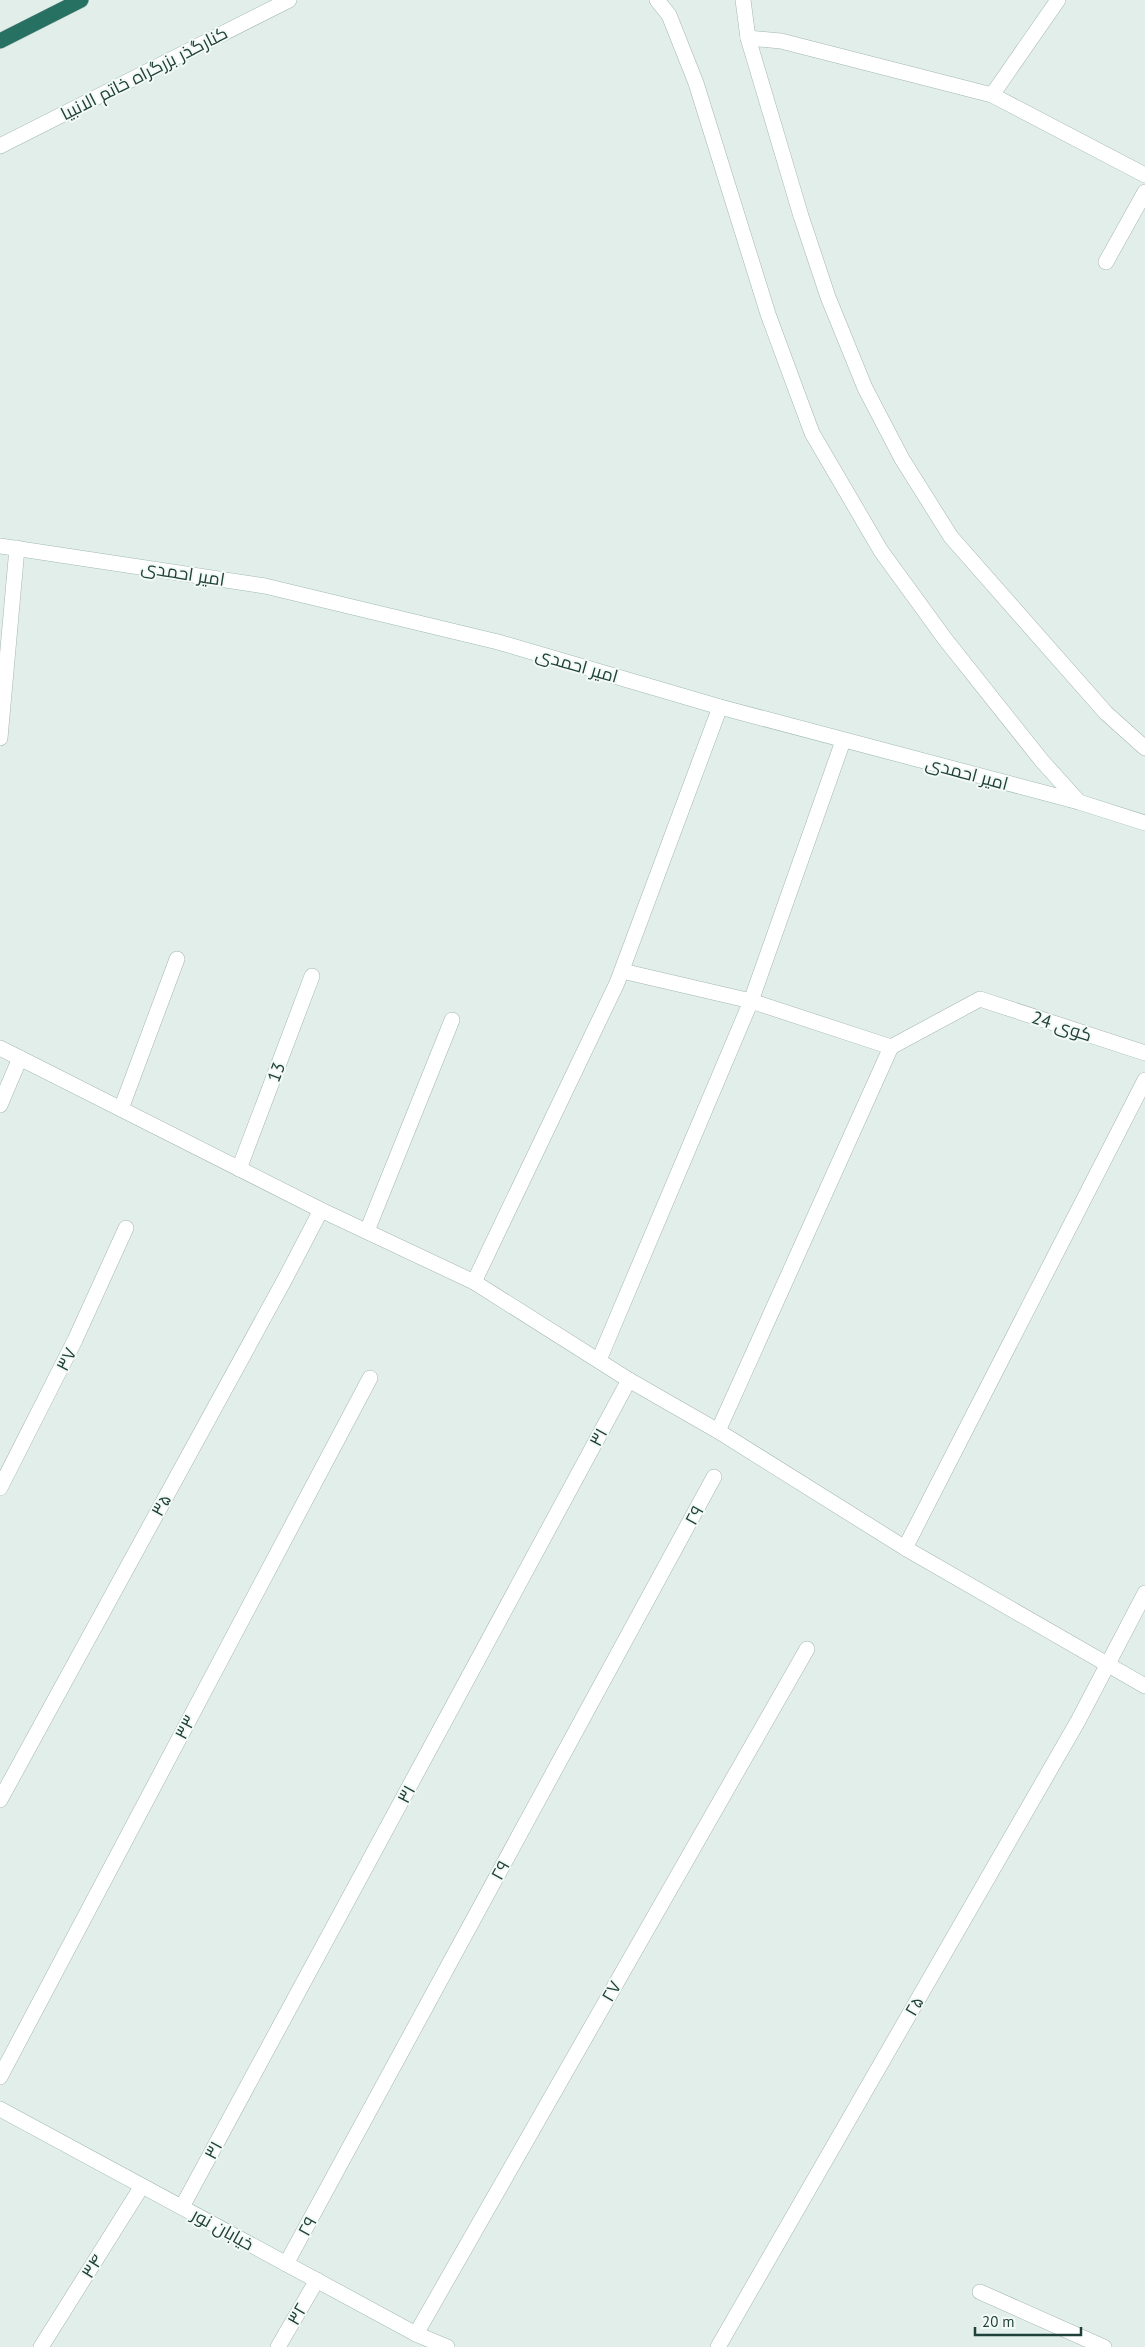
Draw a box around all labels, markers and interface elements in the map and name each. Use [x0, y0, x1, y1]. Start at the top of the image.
street label: کنارگذر بزرگراه خاتم الانبیا [57, 21, 232, 126]
street label: امیر احمدی [139, 555, 227, 591]
street label: امیر احمدی [533, 642, 621, 688]
street label: امیر احمدی [923, 751, 1011, 795]
street label: کوی 24 [1029, 1005, 1095, 1047]
street label: 13 [262, 1059, 290, 1085]
street label: ۳۷ [50, 1343, 82, 1375]
street label: ۳۱ [584, 1424, 612, 1450]
street label: ۳۵ [146, 1490, 176, 1520]
street label: ۲۹ [679, 1501, 709, 1529]
street label: ۳۳ [169, 1711, 201, 1743]
street label: ۳۱ [392, 1781, 420, 1807]
street label: ۲۹ [485, 1856, 515, 1884]
street label: ۲۷ [596, 1976, 626, 2006]
street label: ۲۵ [899, 1992, 929, 2020]
street label: ۳۱ [199, 2137, 227, 2163]
street label: خیابان نور [187, 2202, 258, 2255]
street label: ۲۹ [292, 2212, 322, 2240]
street label: ۳۴ [76, 2250, 108, 2282]
street label: ۳۲ [282, 2299, 312, 2329]
scale bar [975, 2304, 1081, 2336]
text: 20 m [982, 2312, 1015, 2331]

